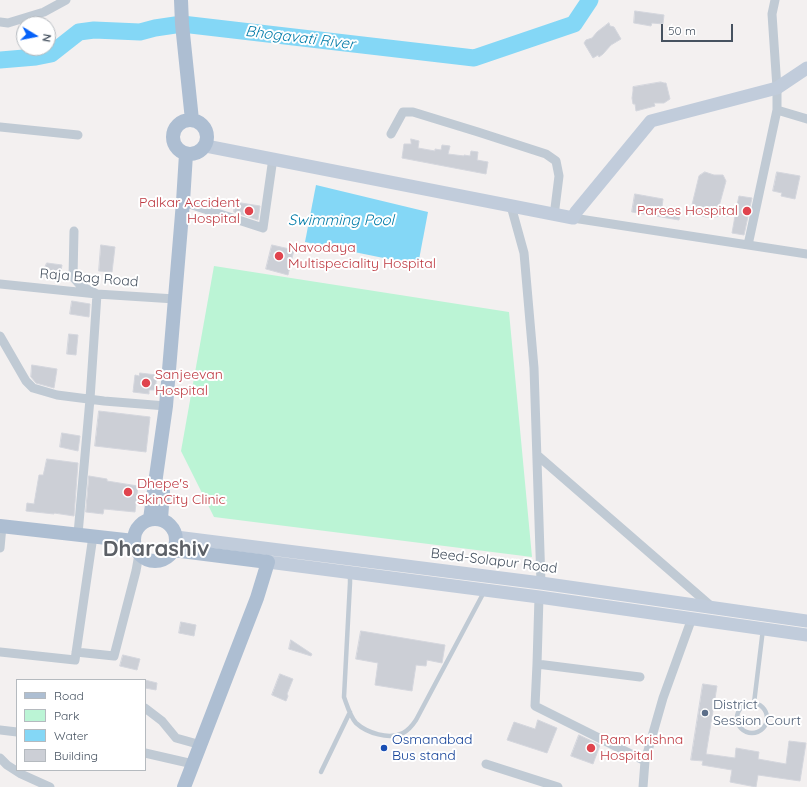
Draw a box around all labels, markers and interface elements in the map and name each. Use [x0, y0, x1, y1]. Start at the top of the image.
north arrow [16, 16, 56, 56]
scale bar [663, 16, 735, 42]
water label: Bhogavati River [244, 22, 356, 54]
text: 50 m [668, 23, 696, 38]
text: N [39, 33, 54, 43]
place label: Palkar Accident Hospital [139, 195, 240, 228]
place label: Parees Hospital [637, 203, 738, 219]
marker: Palkar Accident Hospital [243, 205, 255, 217]
marker: Parees Hospital [741, 205, 753, 217]
water label: Swimming Pool [288, 211, 394, 229]
place label: Navodaya Multispeciality Hospital [288, 240, 436, 272]
marker: Navodaya Multispeciality Hospital [273, 250, 285, 262]
street label: Raja Bag Road [39, 265, 139, 291]
place label: Sanjeevan Hospital [155, 367, 223, 400]
marker: Sanjeevan Hospital [140, 377, 152, 389]
place label: Dhepe's SkinCity Clinic [137, 476, 226, 508]
marker: Dhepe's SkinCity Clinic [122, 486, 134, 498]
district label: Dharashiv [103, 536, 209, 562]
street label: Beed-Solapur Road [430, 545, 558, 577]
legend [16, 679, 146, 771]
text: Road [54, 688, 84, 703]
place label: District Session Court [713, 697, 801, 730]
text: Park [54, 708, 79, 723]
marker: District Session Court [700, 708, 710, 718]
text: Water [54, 728, 88, 743]
place label: Osmanabad Bus stand [392, 732, 473, 764]
place label: Ram Krishna Hospital [600, 732, 683, 764]
marker: Ram Krishna Hospital [585, 742, 597, 754]
marker: Osmanabad Bus stand [379, 743, 389, 753]
text: Building [54, 748, 98, 763]

